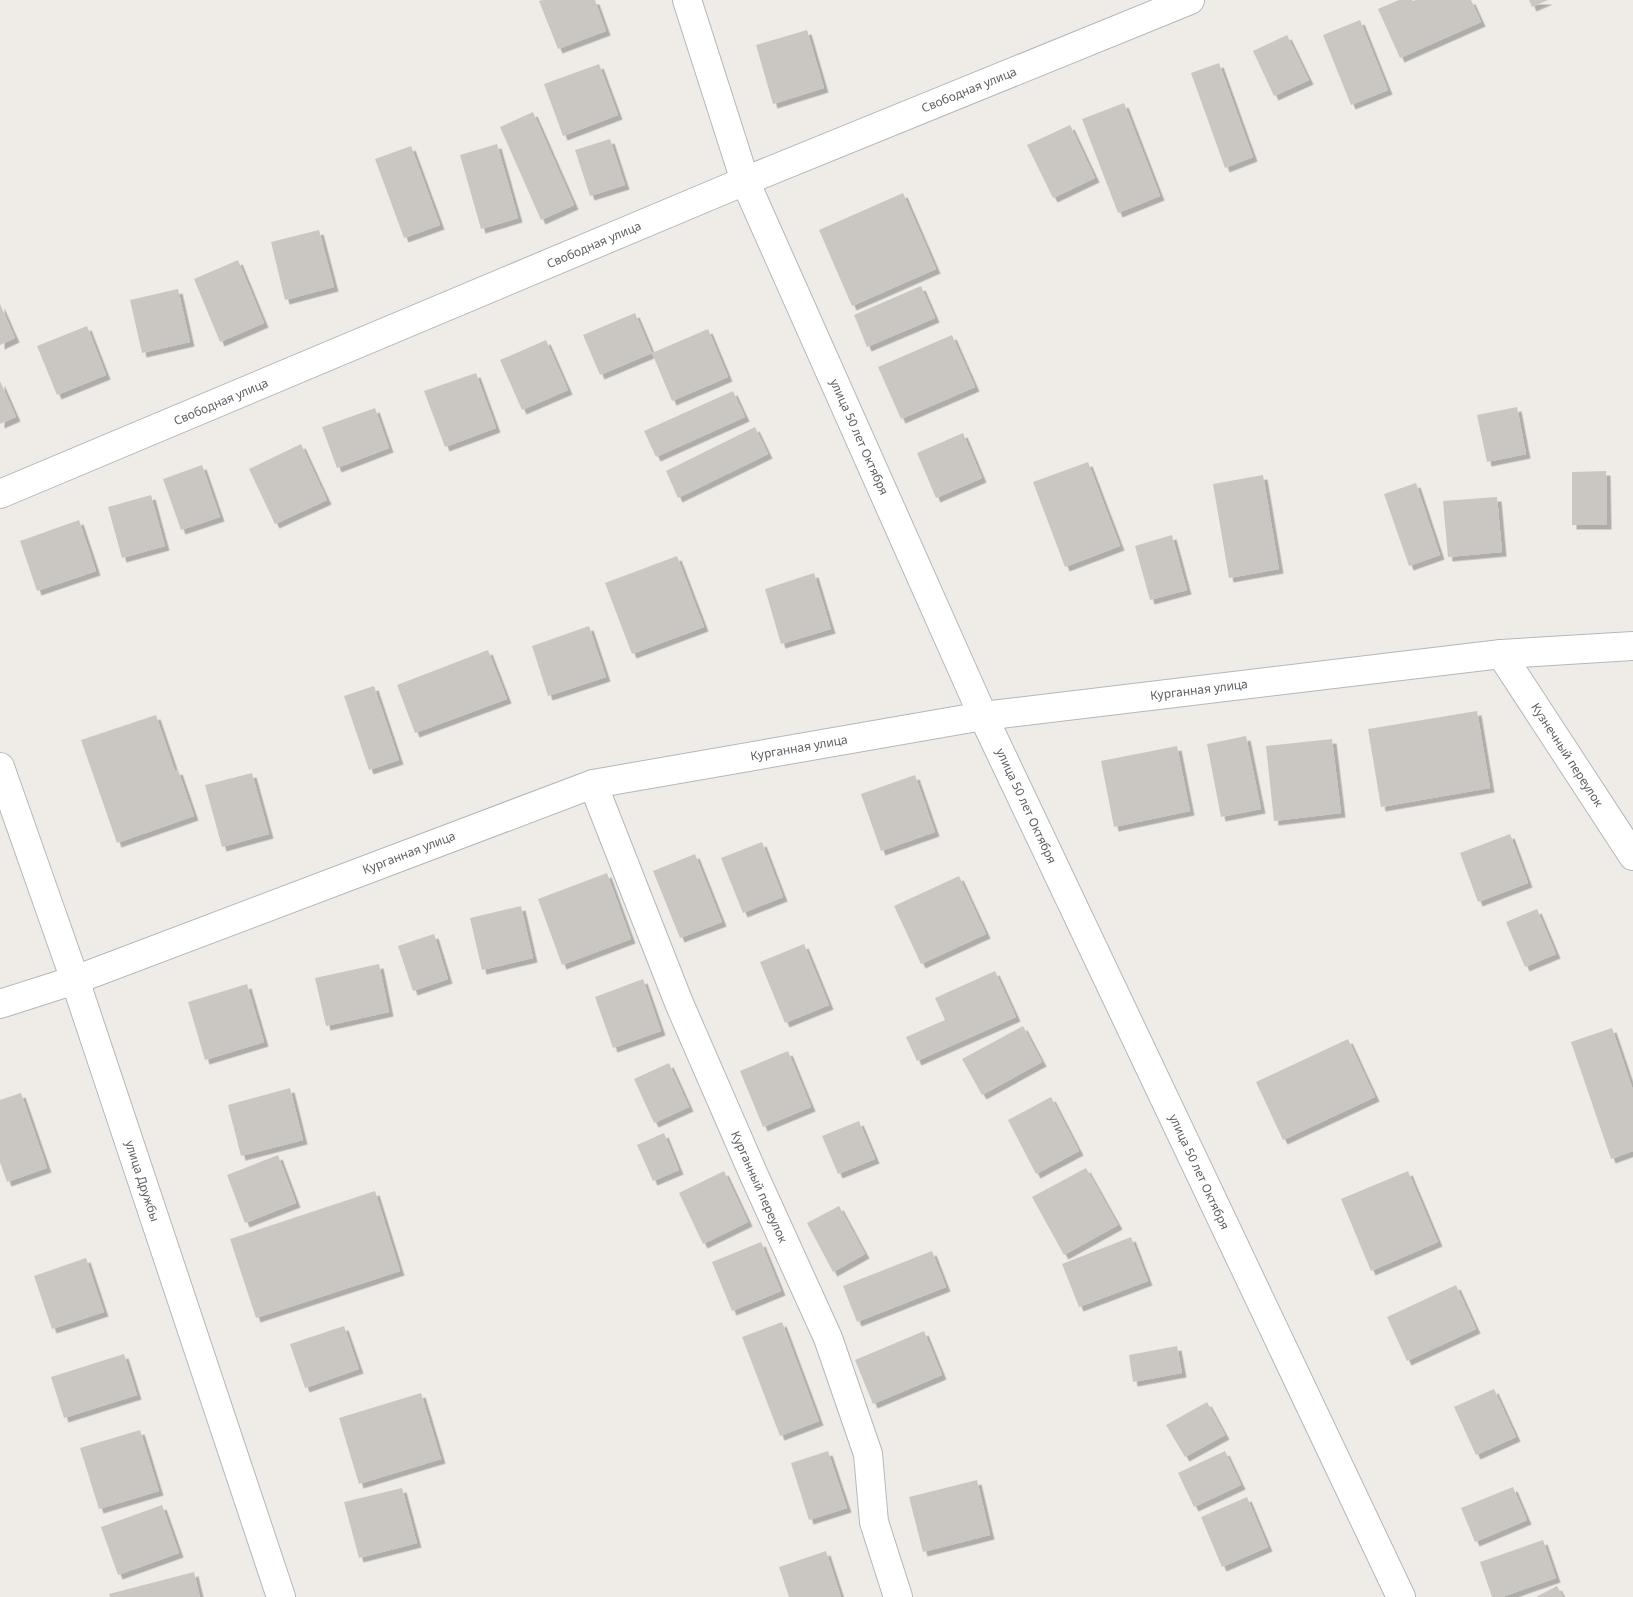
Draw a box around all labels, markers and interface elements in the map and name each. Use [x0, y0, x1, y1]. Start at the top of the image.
street label: Свободная улица [919, 63, 1019, 116]
street label: Свободная улица [544, 217, 644, 272]
street label: Свободная улица [171, 374, 271, 429]
street label: улица 50 лет Октября [826, 376, 893, 498]
street label: Курганная улица [1149, 675, 1249, 704]
street label: Кузнечный переулок [1527, 699, 1608, 811]
street label: Курганная улица [749, 731, 849, 764]
street label: улица 50 лет Октября [992, 745, 1061, 866]
street label: Курганная улица [360, 827, 458, 878]
street label: улица 50 лет Октября [1165, 1111, 1234, 1232]
street label: Курганный переулок [727, 1128, 792, 1246]
street label: улица Дружбы [121, 1138, 164, 1224]

